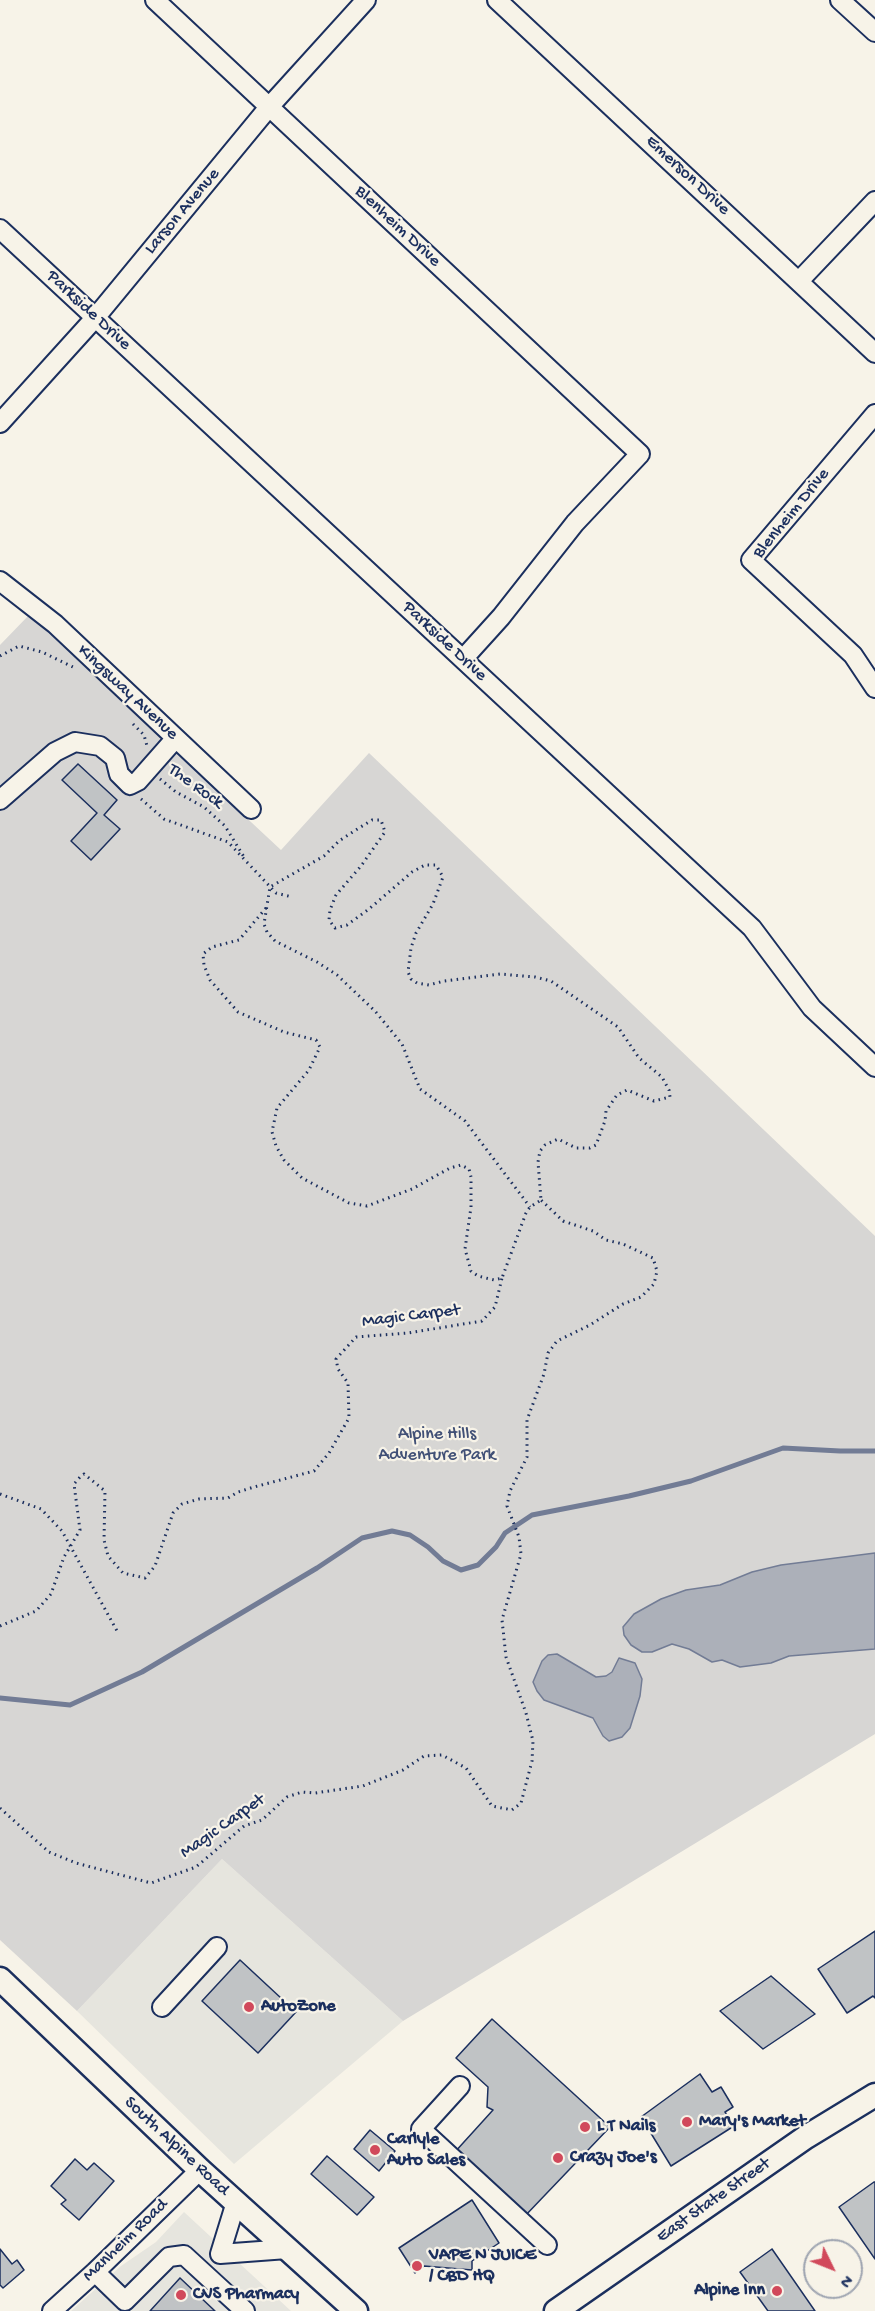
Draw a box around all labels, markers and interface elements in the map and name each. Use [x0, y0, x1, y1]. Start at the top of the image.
street label: Emerson Drive [640, 131, 734, 221]
street label: Larson Avenue [141, 165, 225, 259]
street label: Blenheim Drive [349, 182, 445, 272]
street label: Parkside Drive [41, 266, 135, 356]
street label: Blenheim Drive [749, 464, 835, 564]
street label: Parkside Drive [397, 597, 491, 687]
street label: Kingsway Avenue [72, 641, 182, 745]
street label: The Rock [163, 760, 227, 814]
street label: Magic Carpet [361, 1300, 461, 1334]
park label: Alpine Hills Adventure Park [379, 1424, 495, 1466]
street label: Magic Carpet [176, 1790, 270, 1864]
place label: AutoZone [261, 1996, 336, 2018]
marker: AutoZone [242, 2000, 256, 2014]
street label: South Alpine Road [119, 2093, 233, 2201]
place label: Mary's Market [699, 2111, 806, 2133]
marker: Mary's Market [680, 2115, 694, 2129]
place label: L T Nails [597, 2116, 655, 2138]
marker: L T Nails [578, 2120, 592, 2134]
place label: Carlyle Auto Sales [387, 2129, 465, 2172]
marker: Carlyle Auto Sales [368, 2143, 382, 2157]
place label: Crazy Joe's [570, 2147, 657, 2169]
marker: Crazy Joe's [551, 2151, 565, 2165]
street label: East State Street [653, 2154, 775, 2248]
street label: Manheim Road [79, 2195, 173, 2287]
north arrow [803, 2239, 863, 2299]
place label: VAPE N JUICE / CBD HQ [429, 2245, 536, 2288]
marker: VAPE N JUICE / CBD HQ [410, 2259, 424, 2273]
text: N [835, 2270, 856, 2291]
place label: Alpine Inn [694, 2280, 765, 2302]
place label: CVS Pharmacy [193, 2284, 299, 2306]
marker: Alpine Inn [770, 2284, 784, 2298]
marker: CVS Pharmacy [174, 2288, 188, 2302]

